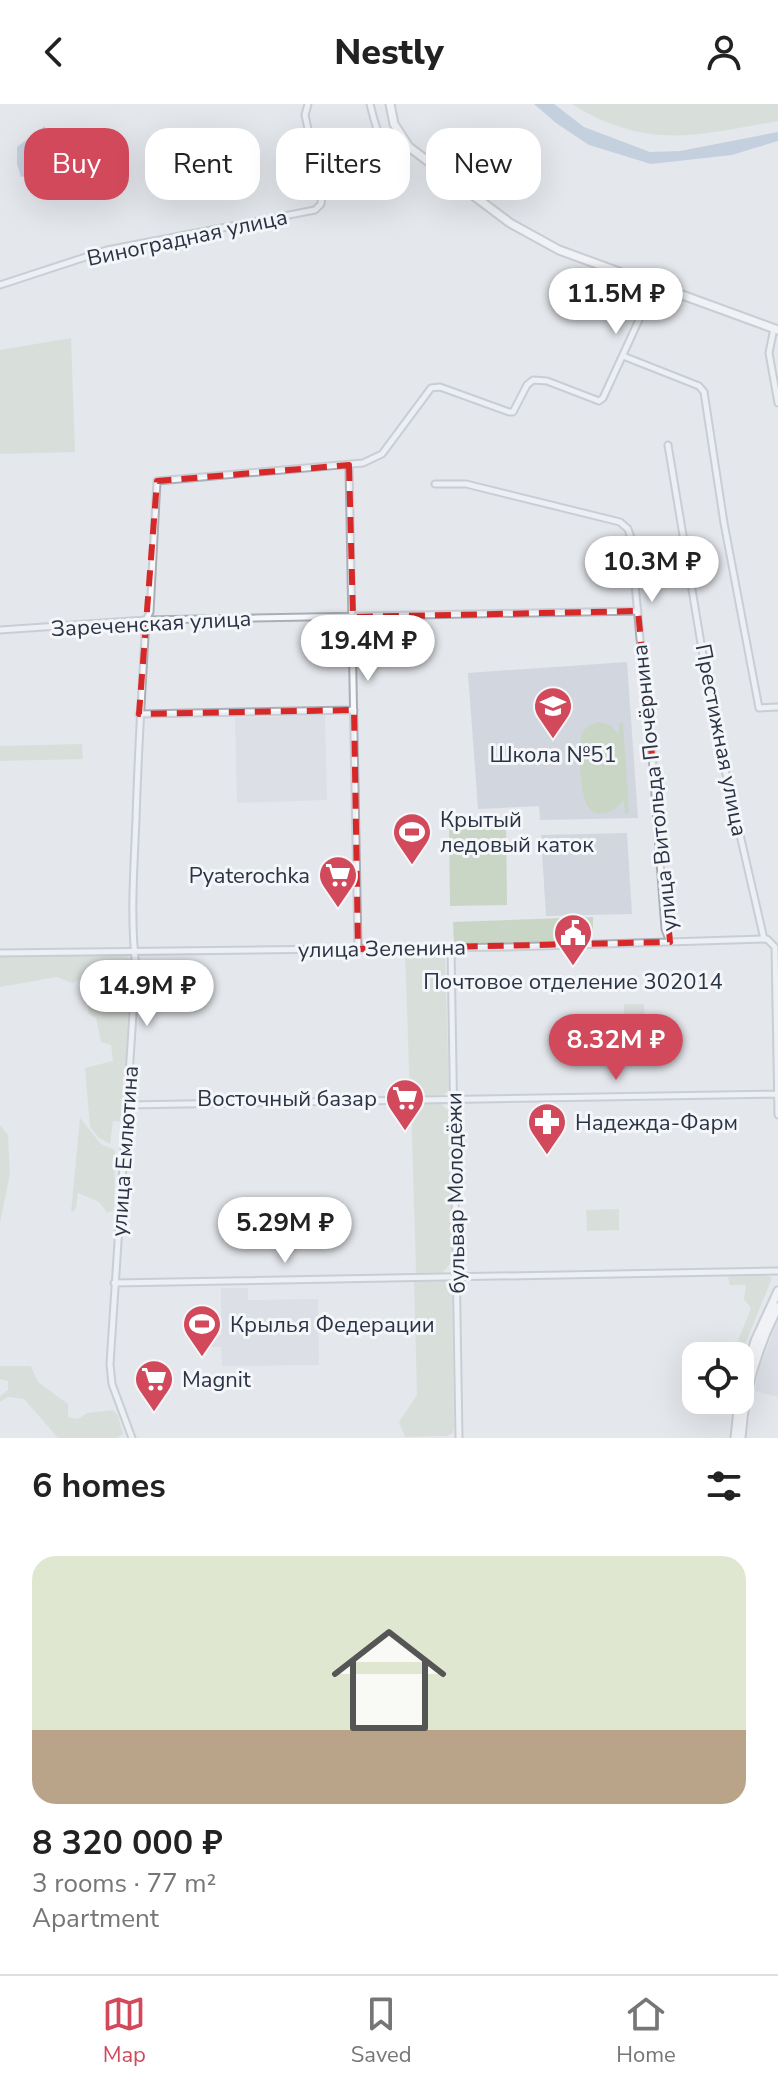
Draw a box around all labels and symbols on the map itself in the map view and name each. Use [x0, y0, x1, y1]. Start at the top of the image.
street label: Виноградная улица [84, 202, 290, 274]
pin: 11.5M ₽ [542, 268, 690, 336]
pin: 10.3M ₽ [578, 536, 726, 604]
street label: Зареченская улица [50, 604, 252, 644]
pin: 19.4M ₽ [294, 615, 442, 683]
street label: Престижная улица [688, 641, 754, 839]
street label: улица Витольда Почёрнина [625, 643, 685, 933]
school or university icon: Школа №51 [532, 685, 574, 740]
place label: Школа №51 [489, 740, 617, 770]
place label: Крытый ледовый каток [440, 805, 594, 860]
sports icon: Крытый ледовый каток [391, 811, 433, 866]
supermarket icon: Pyaterochka [317, 854, 359, 909]
place label: Pyaterochka [189, 861, 310, 891]
public building icon: Почтовое отделение 302014 [552, 912, 594, 967]
street label: улица Зеленина [298, 933, 466, 965]
pin: 14.9M ₽ [73, 960, 221, 1028]
place label: Почтовое отделение 302014 [423, 967, 723, 997]
pin: 8.32M ₽ [542, 1014, 690, 1082]
street label: улица Емлютина [104, 1065, 146, 1238]
supermarket icon: Восточный базар [384, 1077, 426, 1132]
place label: Восточный базар [197, 1084, 377, 1114]
street label: бульвар Молодёжи [439, 1092, 473, 1294]
pharmacy icon: Надежда-Фарм [526, 1101, 568, 1156]
place label: Надежда-Фарм [575, 1108, 738, 1138]
pin: 5.29M ₽ [211, 1197, 359, 1265]
sports icon: Крылья Федерации [181, 1303, 223, 1358]
place label: Крылья Федерации [230, 1310, 435, 1340]
supermarket icon: Magnit [133, 1358, 175, 1413]
place label: Magnit [182, 1365, 251, 1395]

